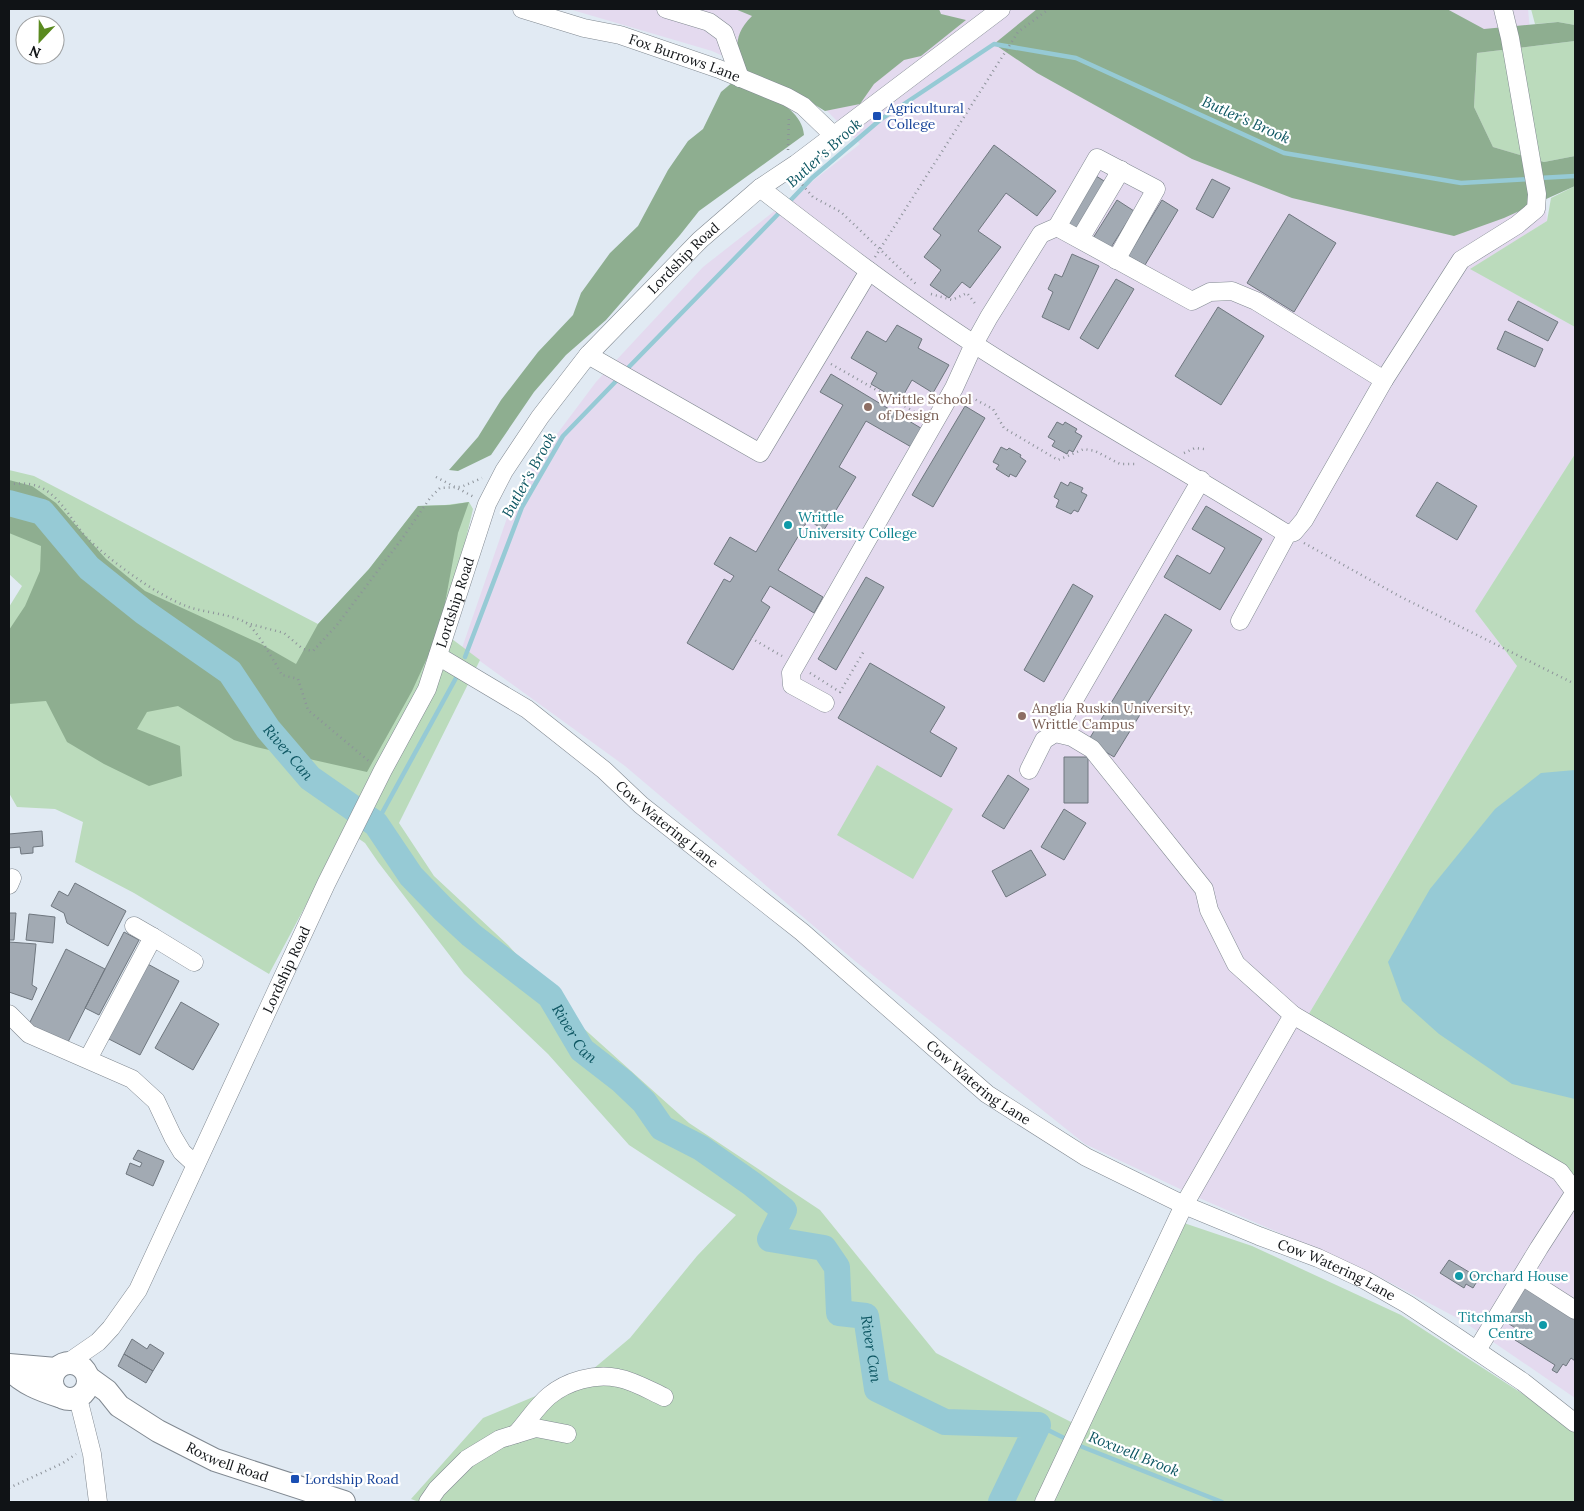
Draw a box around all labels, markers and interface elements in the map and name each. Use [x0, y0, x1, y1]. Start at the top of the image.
north arrow [15, 15, 65, 65]
street label: Fox Burrows Lane [627, 30, 743, 86]
text: N [27, 42, 44, 62]
water label: Butler's Brook [1199, 92, 1293, 148]
place label: Agricultural College [886, 99, 964, 133]
marker: Agricultural College [871, 110, 883, 122]
water label: Butler's Brook [782, 114, 865, 191]
street label: Lordship Road [644, 218, 723, 297]
place label: Writtle School of Design [878, 390, 972, 424]
marker: Writtle School of Design [862, 401, 874, 413]
water label: Butler's Brook [497, 429, 560, 521]
place label: Writtle University College [798, 508, 918, 542]
marker: Writtle University College [782, 519, 794, 531]
street label: Lordship Road [432, 555, 478, 650]
place label: Anglia Ruskin University, Writtle Campus [1031, 699, 1193, 733]
marker: Anglia Ruskin University, Writtle Campus [1016, 710, 1028, 722]
water label: River Can [259, 720, 318, 785]
street label: Cow Watering Lane [612, 777, 722, 872]
street label: Lordship Road [258, 923, 314, 1016]
water label: River Can [548, 1001, 602, 1068]
street label: Cow Watering Lane [923, 1036, 1035, 1129]
street label: Cow Watering Lane [1275, 1235, 1399, 1305]
place label: Orchard House [1469, 1267, 1569, 1285]
marker: Orchard House [1453, 1270, 1465, 1282]
place label: Titchmarsh Centre [1458, 1308, 1533, 1342]
water label: River Can [857, 1314, 886, 1384]
marker: Titchmarsh Centre [1537, 1319, 1549, 1331]
water label: Roxwell Brook [1086, 1427, 1182, 1480]
street label: Roxwell Road [183, 1438, 271, 1486]
place label: Lordship Road [305, 1470, 399, 1488]
marker: Lordship Road [289, 1473, 301, 1485]

